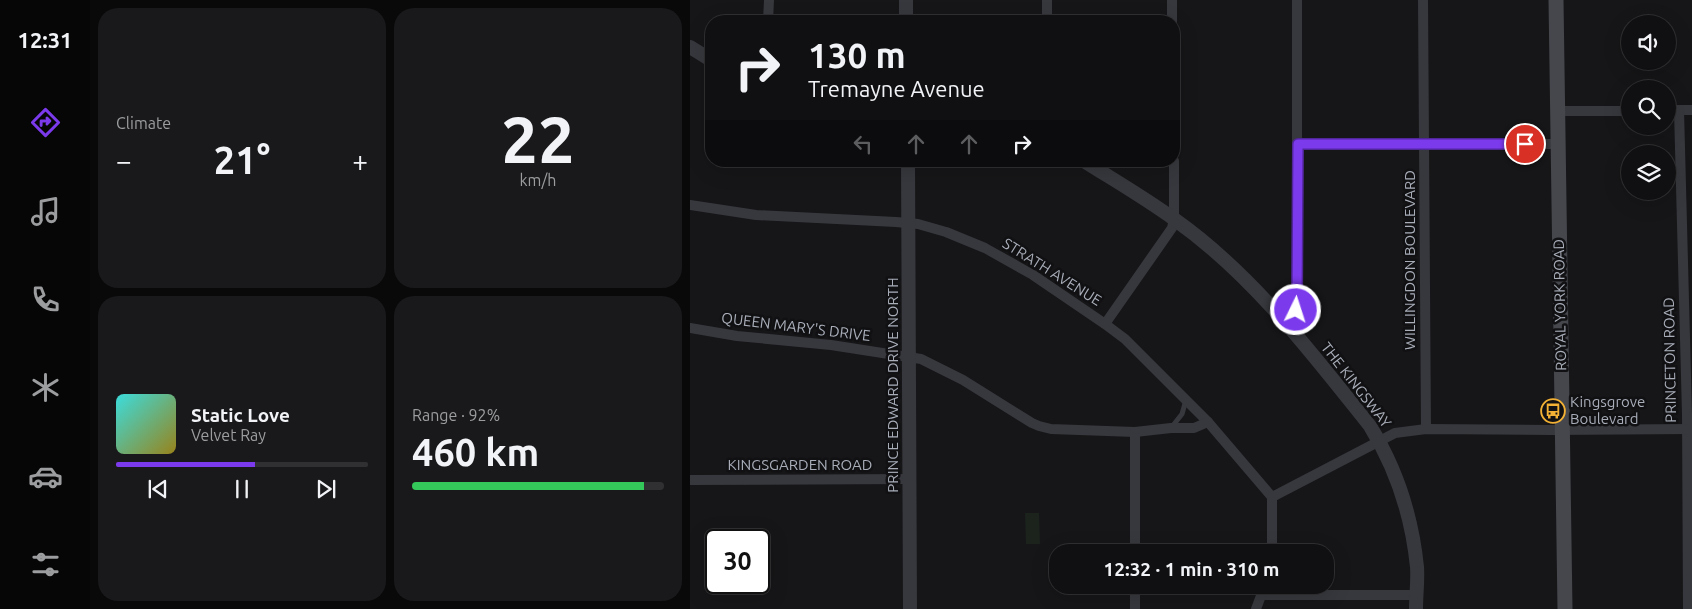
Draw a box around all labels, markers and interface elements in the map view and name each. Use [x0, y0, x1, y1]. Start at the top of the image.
map controls [1621, 15, 1676, 200]
button: sound [1621, 15, 1676, 70]
text: 12:31 [17, 27, 73, 52]
icon: right [725, 35, 790, 100]
text: 130 m [808, 35, 906, 75]
text: Tremayne Avenue [808, 76, 985, 101]
button: search [1621, 80, 1676, 135]
text: 22 [501, 102, 575, 175]
icon: directions [28, 105, 63, 140]
text: Climate [116, 114, 171, 132]
pin [1504, 123, 1546, 165]
icon: left [849, 130, 877, 158]
icon: ahead [902, 130, 930, 158]
icon: ahead [955, 130, 983, 158]
icon: right [1008, 130, 1036, 158]
icon: arrive [1511, 130, 1539, 158]
text: 21° [214, 139, 270, 181]
text: − [116, 145, 132, 176]
text: + [352, 145, 368, 176]
button: layers [1621, 145, 1676, 200]
street label: WILLINGDON BOULEVARD [1401, 170, 1418, 350]
text: km/h [520, 171, 556, 189]
icon: music [28, 194, 63, 229]
street label: STRATH AVENUE [1000, 234, 1105, 309]
street label: ROYAL YORK ROAD [1550, 239, 1569, 371]
street label: PRINCE EDWARD DRIVE NORTH [884, 277, 901, 493]
icon: phone [28, 282, 63, 317]
position arrow [1269, 283, 1321, 335]
street label: PRINCETON ROAD [1660, 297, 1679, 423]
street label: QUEEN MARY'S DRIVE [720, 309, 872, 344]
street label: THE KINGSWAY [1318, 339, 1395, 431]
icon: climate [28, 370, 63, 405]
place label: Kingsgrove Boulevard [1570, 393, 1645, 427]
bus stop icon: Kingsgrove Boulevard [1540, 398, 1566, 424]
text: Static Love [191, 404, 290, 426]
text: Range · 92% [412, 406, 500, 424]
text: Velvet Ray [191, 426, 266, 444]
text: 460 km [412, 431, 539, 473]
street label: KINGSGARDEN ROAD [728, 456, 872, 473]
icon: car [28, 459, 63, 494]
icon: previous [144, 475, 172, 503]
icon: pause [228, 475, 256, 503]
icon: next [312, 475, 340, 503]
speed limit sign: 30 [705, 529, 770, 594]
icon: filters [28, 547, 63, 582]
text: 12:32 · 1 min · 310 m [1104, 558, 1279, 580]

